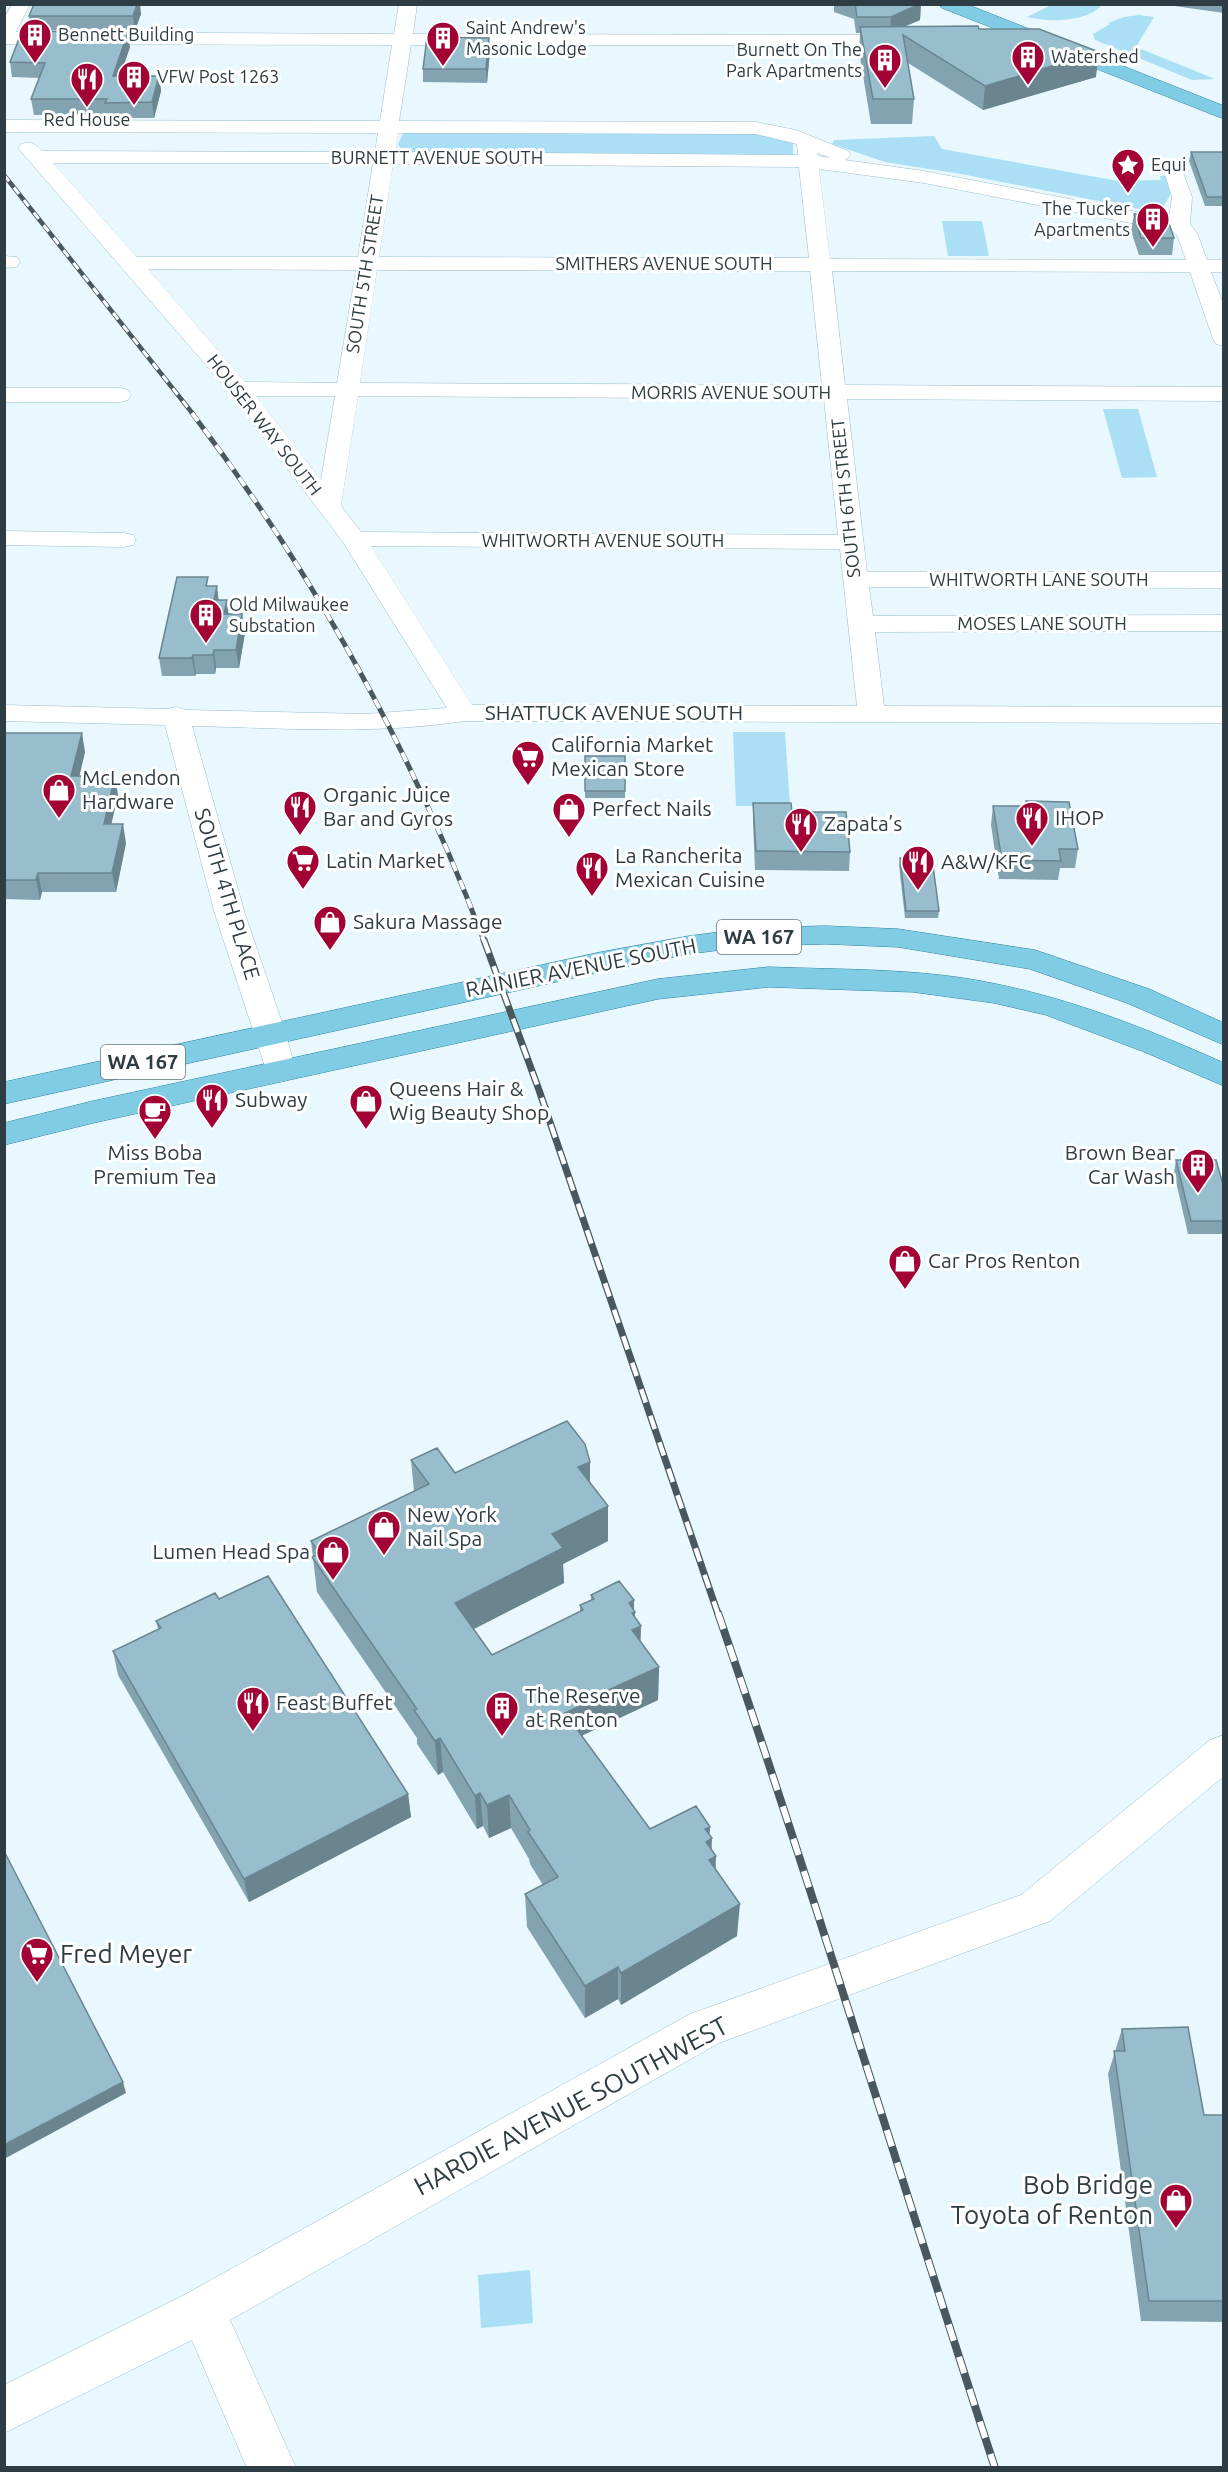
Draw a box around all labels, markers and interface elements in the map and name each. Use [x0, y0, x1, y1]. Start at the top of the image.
building icon: Bennett Building [17, 17, 53, 64]
place label: Saint Andrew's Masonic Lodge [466, 17, 587, 58]
building icon: Saint Andrew's Masonic Lodge [425, 20, 461, 67]
place label: Bennett Building [58, 24, 194, 44]
place label: Burnett On The Park Apartments [726, 39, 862, 80]
building icon: Watershed [1010, 39, 1046, 86]
building icon: Burnett On The Park Apartments [867, 42, 903, 89]
place label: Watershed [1051, 46, 1139, 66]
building icon: VFW Post 1263 [116, 59, 152, 106]
restaurant icon: Red House [69, 61, 105, 108]
place label: VFW Post 1263 [157, 66, 279, 86]
place label: Red House [44, 109, 130, 129]
street label: BURNETT AVENUE SOUTH [331, 147, 543, 167]
place icon: Equi [1110, 147, 1146, 194]
place label: Equi [1151, 154, 1186, 174]
street label: SOUTH 5TH STREET [342, 193, 386, 354]
place label: The Tucker Apartments [1034, 198, 1130, 239]
building icon: The Tucker Apartments [1135, 201, 1171, 248]
street label: SMITHERS AVENUE SOUTH [555, 253, 773, 273]
street label: HOUSER WAY SOUTH [204, 350, 326, 499]
street label: MORRIS AVENUE SOUTH [631, 382, 831, 402]
street label: SOUTH 6TH STREET [827, 417, 863, 579]
street label: WHITWORTH AVENUE SOUTH [482, 530, 724, 550]
street label: WHITWORTH LANE SOUTH [929, 569, 1149, 589]
place label: Old Milwaukee Substation [229, 594, 349, 635]
building icon: Old Milwaukee Substation [188, 597, 224, 644]
street label: MOSES LANE SOUTH [957, 613, 1127, 633]
street label: SHATTUCK AVENUE SOUTH [485, 700, 743, 724]
place label: California Market Mexican Store [551, 732, 713, 780]
supermarket icon: California Market Mexican Store [510, 739, 546, 786]
place label: McLendon Hardware [82, 765, 181, 813]
shop icon: McLendon Hardware [41, 772, 77, 819]
place label: Organic Juice Bar and Gyros [323, 782, 453, 830]
restaurant icon: Organic Juice Bar and Gyros [282, 789, 318, 836]
shop icon: Perfect Nails [551, 791, 587, 838]
place label: Perfect Nails [592, 796, 712, 820]
restaurant icon: IHOP [1014, 800, 1050, 847]
street label: SOUTH 4TH PLACE [191, 805, 265, 982]
place label: IHOP [1055, 805, 1104, 829]
restaurant icon: Zapata’s [783, 806, 819, 853]
place label: Zapata’s [824, 811, 902, 835]
supermarket icon: Latin Market [285, 843, 321, 890]
place label: La Rancherita Mexican Cuisine [615, 843, 765, 891]
restaurant icon: A&W/KFC [900, 844, 936, 891]
place label: Latin Market [326, 848, 445, 872]
place label: A&W/KFC [941, 849, 1032, 873]
restaurant icon: La Rancherita Mexican Cuisine [574, 850, 610, 897]
shop icon: Sakura Massage [312, 904, 348, 951]
place label: Sakura Massage [353, 909, 503, 933]
road number: WA 167 [717, 920, 801, 954]
street label: RAINIER AVENUE SOUTH [464, 933, 698, 1001]
road number: WA 167 [101, 1045, 185, 1079]
place label: Queens Hair & Wig Beauty Shop [389, 1076, 549, 1124]
restaurant icon: Subway [194, 1082, 230, 1129]
shop icon: Queens Hair & Wig Beauty Shop [348, 1083, 384, 1130]
place label: Subway [235, 1087, 307, 1111]
cafe icon: Miss Boba Premium Tea [137, 1093, 173, 1140]
place label: Miss Boba Premium Tea [93, 1140, 217, 1188]
place label: Brown Bear Car Wash [1065, 1140, 1175, 1188]
building icon: Brown Bear Car Wash [1180, 1147, 1216, 1194]
shop icon: Car Pros Renton [887, 1243, 923, 1290]
place label: Car Pros Renton [928, 1248, 1080, 1272]
place label: New York Nail Spa [407, 1502, 497, 1550]
shop icon: New York Nail Spa [366, 1509, 402, 1556]
shop icon: Lumen Head Spa [315, 1534, 351, 1581]
place label: Lumen Head Spa [153, 1539, 310, 1563]
place label: The Reserve at Renton [525, 1683, 641, 1731]
restaurant icon: Feast Buffet [235, 1685, 271, 1732]
place label: Feast Buffet [276, 1690, 393, 1714]
building icon: The Reserve at Renton [484, 1690, 520, 1737]
supermarket icon: Fred Meyer [19, 1936, 55, 1983]
place label: Fred Meyer [60, 1939, 192, 1968]
street label: HARDIE AVENUE SOUTHWEST [409, 2010, 733, 2201]
place label: Bob Bridge Toyota of Renton [951, 2170, 1153, 2229]
shop icon: Bob Bridge Toyota of Renton [1158, 2182, 1194, 2229]

